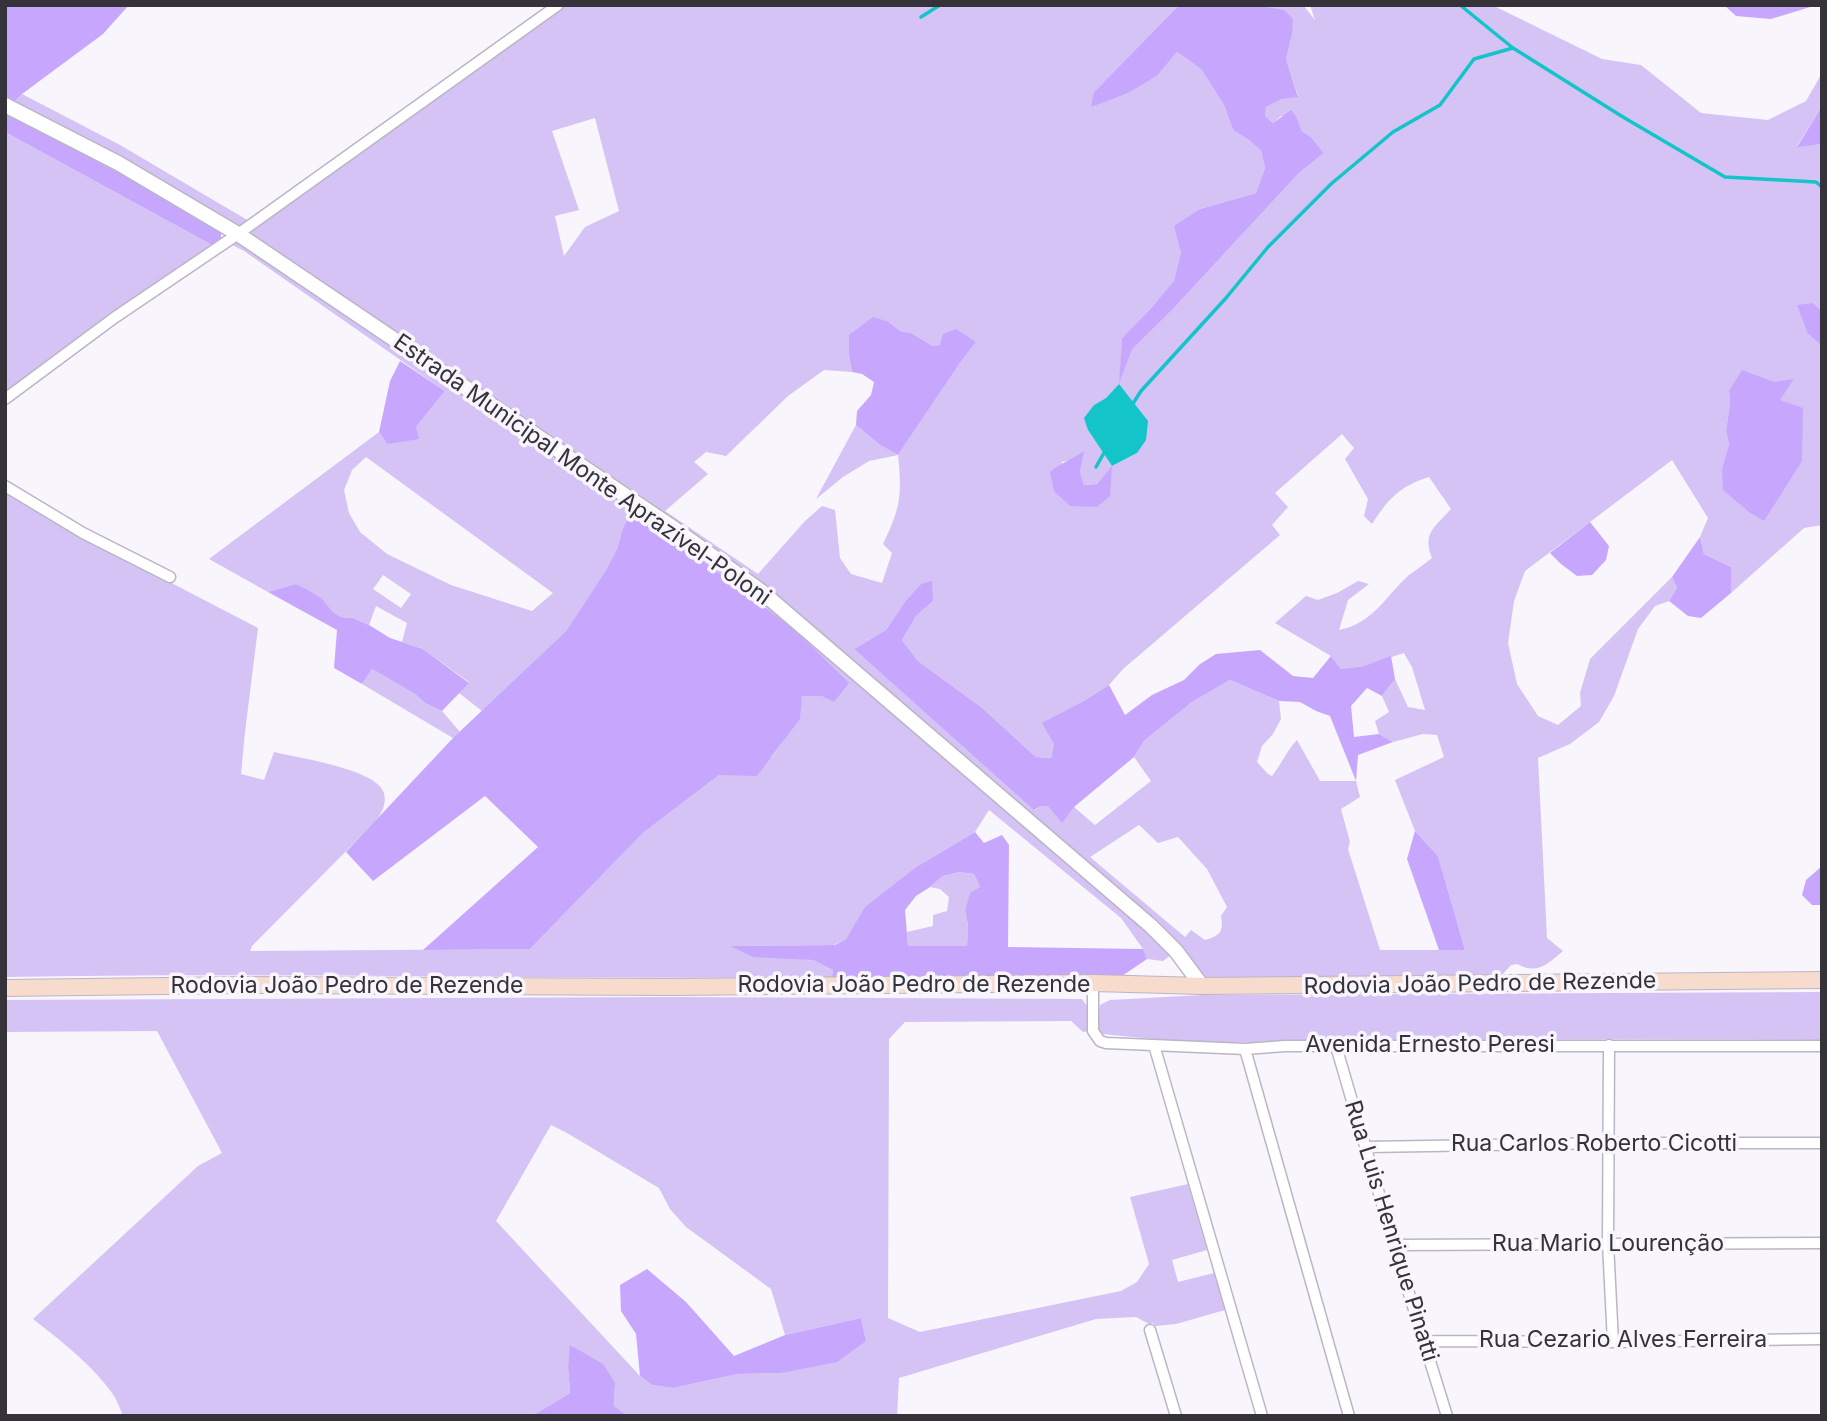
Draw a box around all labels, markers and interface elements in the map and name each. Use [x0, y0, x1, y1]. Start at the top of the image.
street label: Estrada Municipal Monte Aprazível-Poloni [388, 328, 776, 612]
street label: Rodovia João Pedro de Rezende [1303, 967, 1657, 1001]
street label: Rodovia João Pedro de Rezende [738, 971, 1090, 999]
street label: Rodovia João Pedro de Rezende [171, 972, 523, 1000]
street label: Avenida Ernesto Peresi [1305, 1031, 1555, 1059]
street label: Rua Luis Henrique Pinatti [1338, 1097, 1444, 1365]
street label: Rua Carlos Roberto Cicotti [1451, 1130, 1737, 1158]
street label: Rua Mario Lourenção [1492, 1230, 1724, 1258]
street label: Rua Cezario Alves Ferreira [1479, 1326, 1767, 1354]

